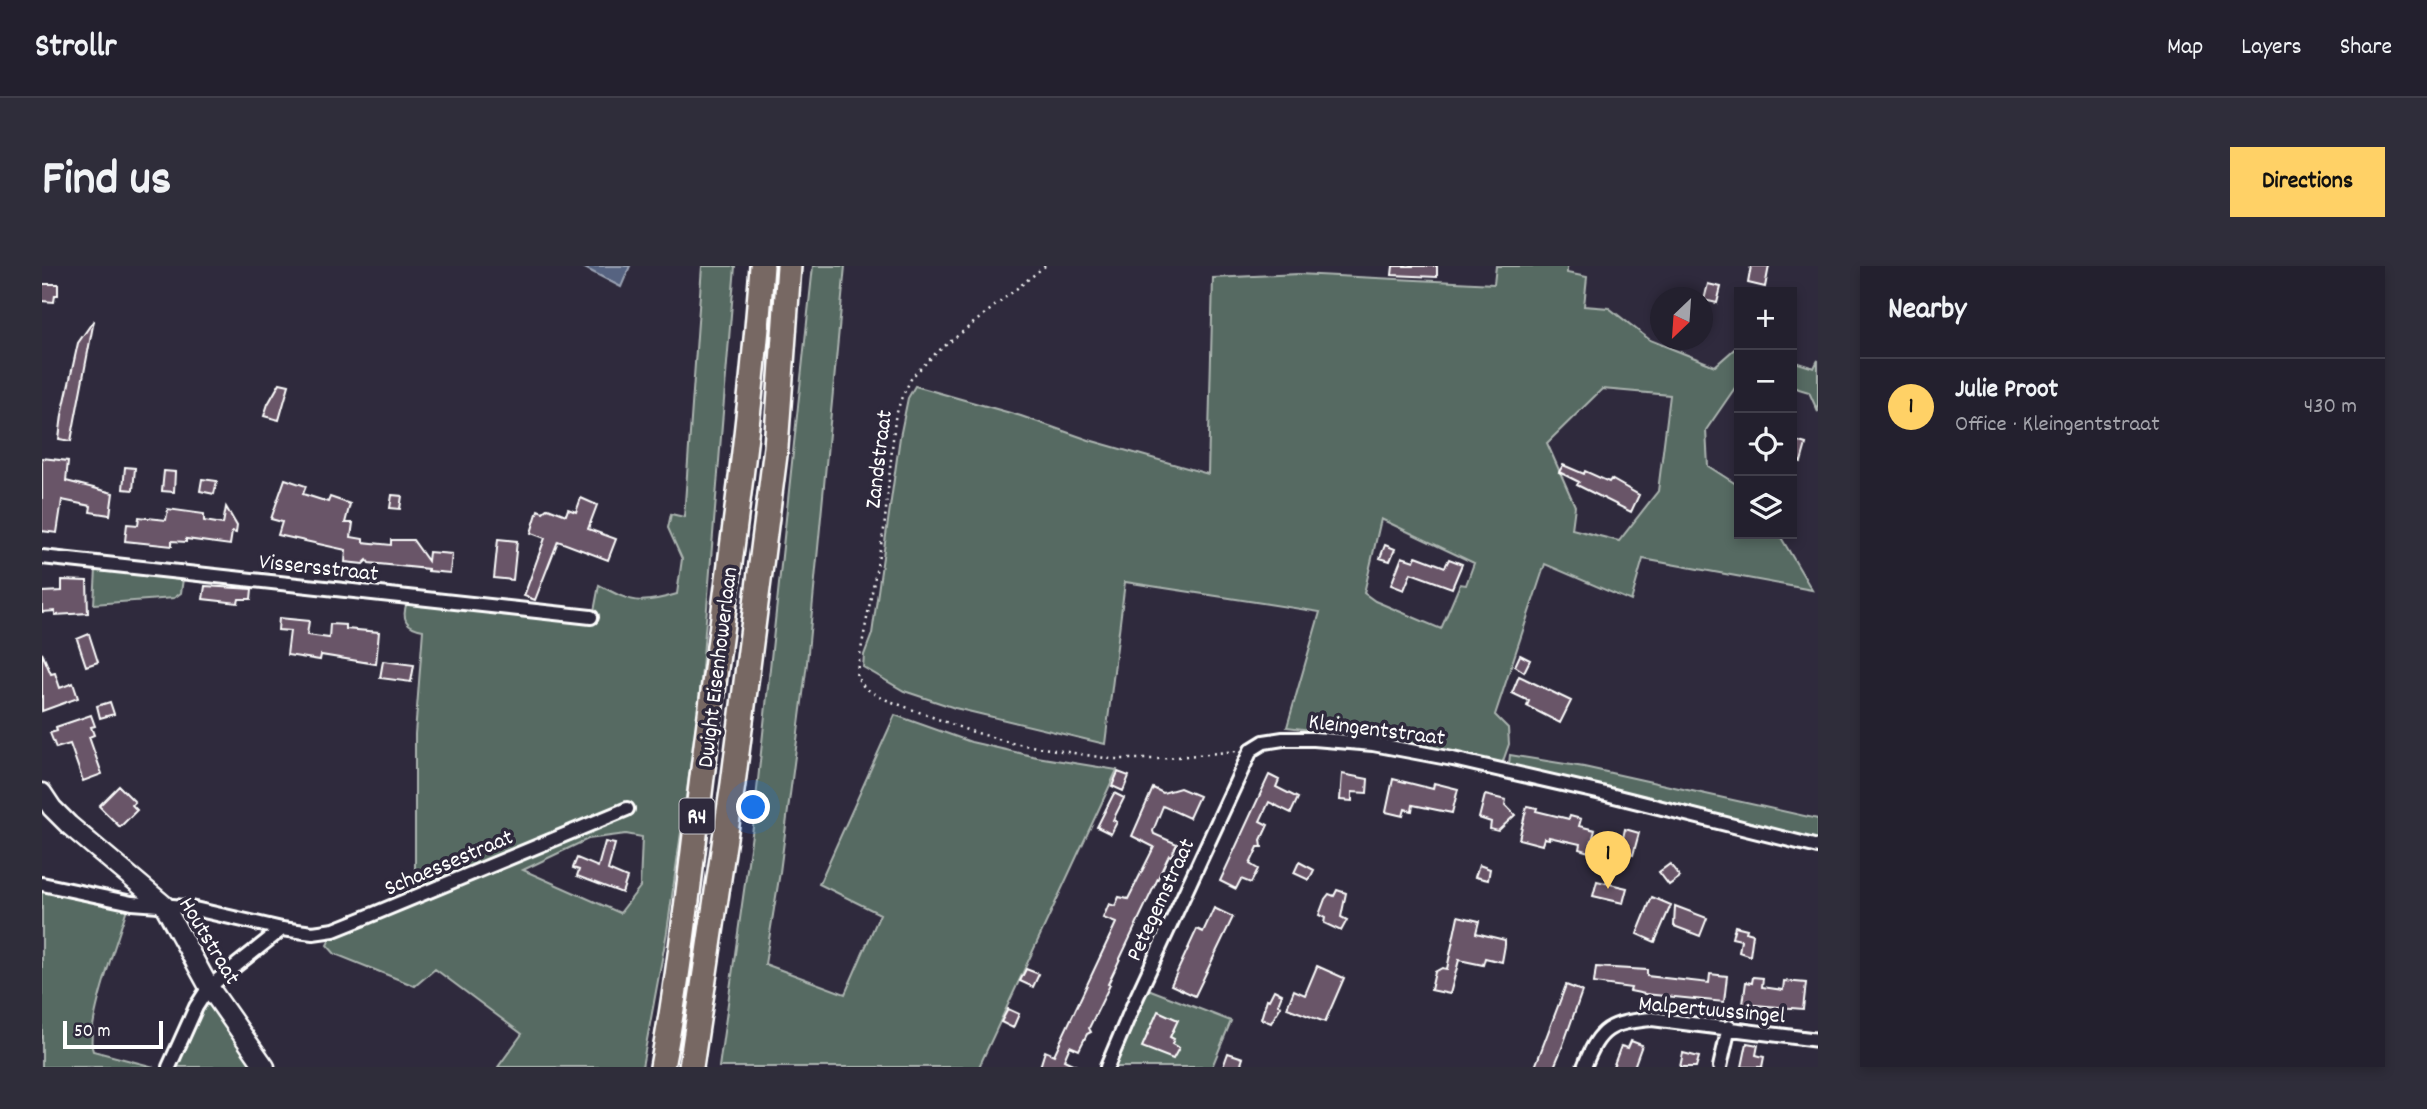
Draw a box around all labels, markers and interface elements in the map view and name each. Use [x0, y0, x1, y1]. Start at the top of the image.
text: Strollr [35, 25, 117, 72]
text: Map [2167, 31, 2203, 65]
text: Layers [2241, 31, 2302, 65]
text: Share [2340, 31, 2392, 65]
text: Find us [42, 147, 171, 217]
button: Directions [2230, 147, 2385, 217]
north arrow [1650, 287, 1713, 350]
map controls [1734, 287, 1797, 539]
button: + [1734, 287, 1797, 350]
text: Nearby [1888, 290, 1966, 333]
button: − [1734, 350, 1797, 413]
text: Julie Proot [1955, 372, 2058, 409]
text: 1 [1908, 391, 1914, 424]
text: 430 m [2304, 391, 2357, 424]
street label: Zandstraat [858, 408, 903, 511]
text: Office · Kleingentstraat [1955, 409, 2160, 442]
button: locate [1734, 413, 1797, 476]
button: layers [1734, 476, 1797, 539]
street label: Vissersstraat [257, 547, 380, 592]
street label: Dwight Eisenhowerlaan [691, 565, 748, 770]
street label: Kleingentstraat [1307, 707, 1447, 756]
your location [736, 790, 770, 824]
road number: R4 [680, 798, 714, 834]
street label: Schaessestraat [380, 822, 519, 906]
pin: 1 [1585, 831, 1631, 889]
street label: Petegemstraat [1119, 834, 1205, 967]
street label: Houtstraat [169, 892, 247, 992]
street label: Malpertuussingel [1637, 989, 1787, 1034]
scale bar [63, 1018, 163, 1050]
text: 50 m [74, 1019, 111, 1046]

